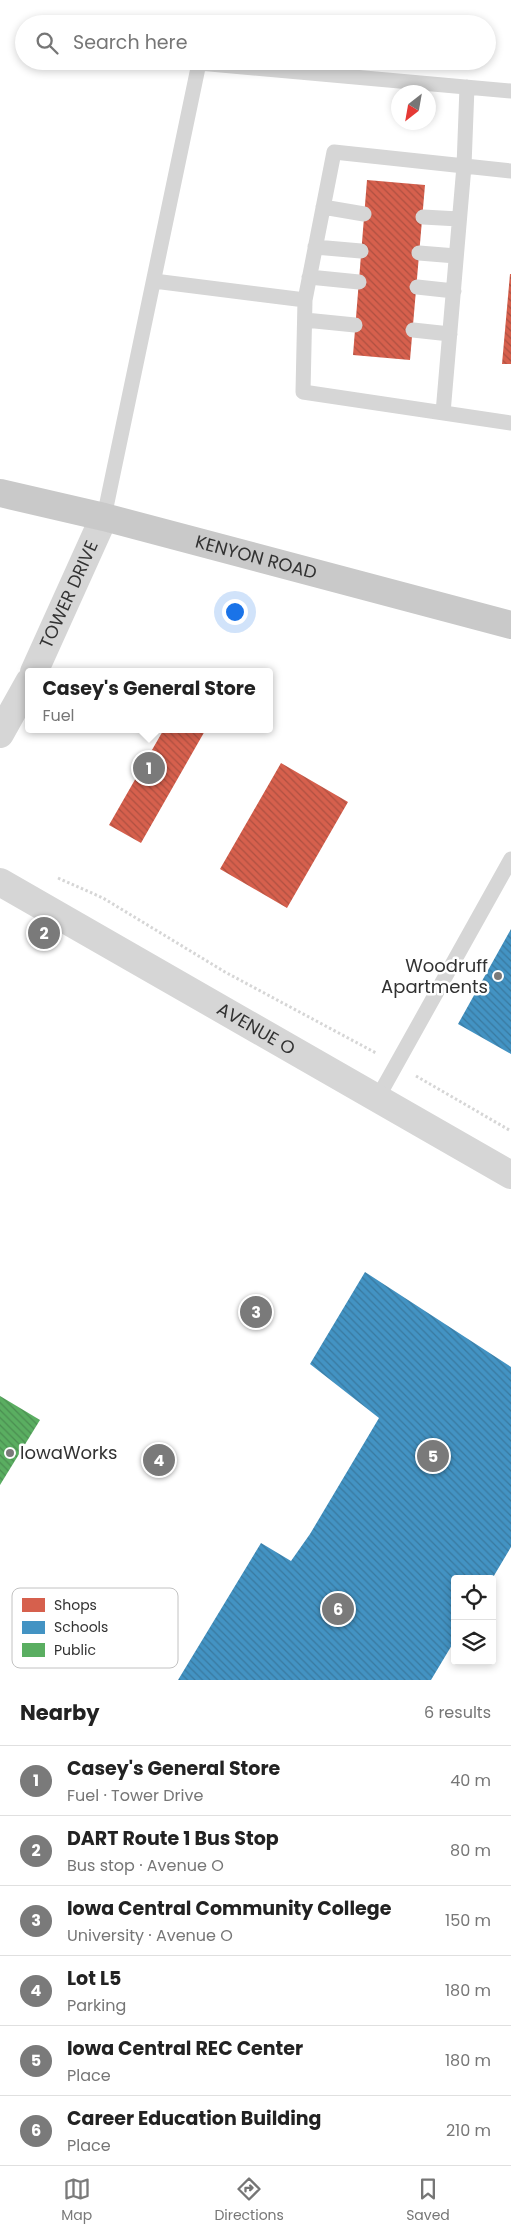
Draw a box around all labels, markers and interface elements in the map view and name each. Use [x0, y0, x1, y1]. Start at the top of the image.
search box [15, 15, 496, 70]
icon: search [33, 29, 61, 57]
text: Search here [73, 29, 187, 56]
north arrow [391, 85, 436, 130]
street label: KENYON ROAD [193, 529, 320, 585]
street label: TOWER DRIVE [33, 536, 104, 652]
your location [222, 599, 248, 625]
popup [25, 668, 273, 733]
text: Casey's General Store [42, 675, 256, 702]
text: Fuel [42, 704, 75, 727]
pin: 1 [133, 749, 165, 787]
pin: 2 [28, 914, 60, 952]
place label: Woodruff Apartments [381, 953, 488, 999]
marker: Woodruff Apartments [492, 970, 504, 982]
street label: AVENUE O [212, 996, 300, 1061]
pin: 3 [240, 1293, 272, 1331]
pin: 5 [417, 1437, 449, 1475]
place label: IowaWorks [20, 1440, 117, 1465]
pin: 4 [143, 1441, 175, 1479]
marker: IowaWorks [4, 1447, 16, 1459]
map controls [451, 1575, 496, 1665]
button: locate [451, 1575, 496, 1620]
legend [12, 1588, 178, 1668]
pin: 6 [322, 1590, 354, 1628]
text: Shops [54, 1595, 97, 1615]
text: Schools [54, 1617, 108, 1637]
button: layers [451, 1620, 496, 1665]
text: Public [54, 1640, 96, 1660]
text: Nearby [20, 1698, 100, 1727]
text: 6 results [424, 1701, 491, 1724]
text: Casey's General Store [67, 1755, 280, 1782]
text: 1 [33, 1769, 39, 1792]
text: 40 m [450, 1769, 491, 1792]
text: Fuel · Tower Drive [67, 1784, 203, 1807]
text: DART Route 1 Bus Stop [67, 1825, 279, 1852]
text: 2 [31, 1839, 41, 1862]
text: 80 m [450, 1839, 491, 1862]
text: Bus stop · Avenue O [67, 1854, 224, 1877]
text: Iowa Central Community College [67, 1895, 391, 1922]
text: 3 [31, 1909, 41, 1932]
text: 150 m [445, 1909, 491, 1932]
text: University · Avenue O [67, 1924, 233, 1947]
text: Lot L5 [67, 1965, 121, 1992]
text: 4 [31, 1979, 41, 2002]
text: 180 m [445, 1979, 491, 2002]
text: Parking [67, 1994, 126, 2017]
text: Iowa Central REC Center [67, 2035, 303, 2062]
text: 5 [31, 2049, 41, 2072]
text: 180 m [445, 2049, 491, 2072]
text: Place [67, 2064, 111, 2087]
text: Career Education Building [67, 2105, 321, 2132]
text: 6 [31, 2119, 41, 2142]
text: 210 m [446, 2119, 491, 2142]
text: Place [67, 2134, 111, 2157]
tab: Map [61, 2175, 92, 2226]
tab: Directions [214, 2175, 284, 2226]
tab: Saved [406, 2175, 450, 2226]

